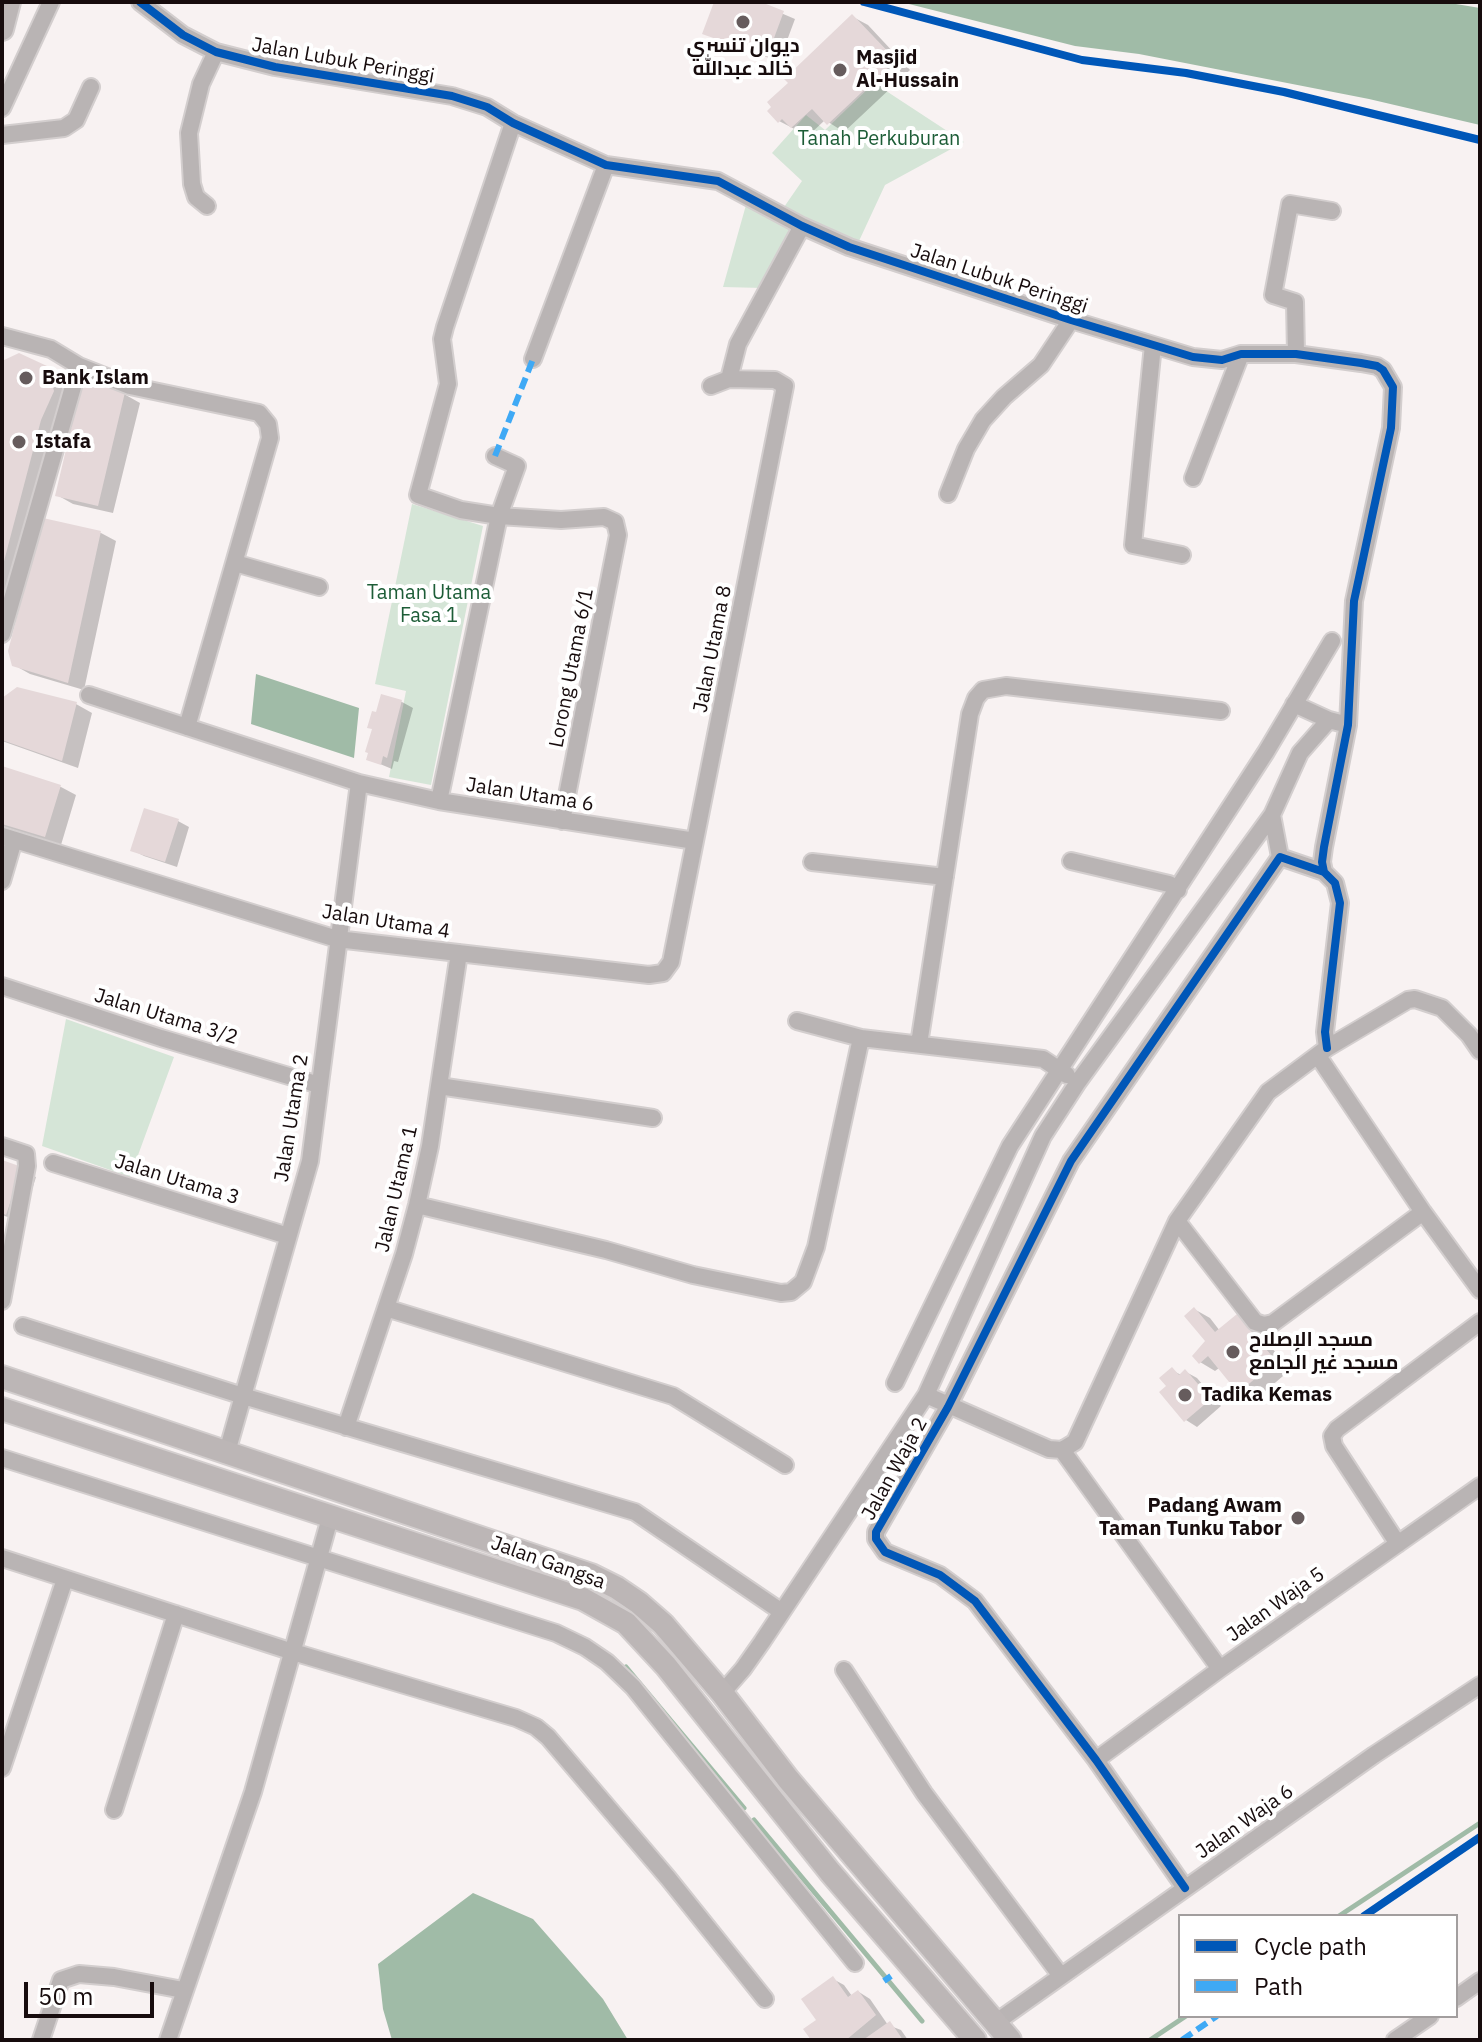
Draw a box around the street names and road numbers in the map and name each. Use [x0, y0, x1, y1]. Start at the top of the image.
street label: Jalan Lubuk Peringgi [250, 33, 436, 89]
street label: Jalan Lubuk Peringgi [907, 239, 1091, 319]
street label: Jalan Utama 8 [689, 583, 737, 715]
street label: Lorong Utama 6/1 [545, 586, 599, 750]
street label: Jalan Utama 6 [464, 773, 596, 817]
street label: Jalan Utama 4 [320, 900, 452, 944]
street label: Jalan Utama 3/2 [91, 984, 241, 1050]
street label: Jalan Utama 2 [270, 1052, 314, 1184]
street label: Jalan Utama 1 [371, 1123, 423, 1255]
street label: Jalan Utama 3 [112, 1150, 242, 1210]
street label: Jalan Waja 2 [857, 1413, 933, 1525]
street label: Jalan Gangsa [488, 1531, 608, 1595]
street label: Jalan Waja 5 [1223, 1563, 1329, 1647]
street label: Jalan Waja 6 [1192, 1780, 1298, 1864]

